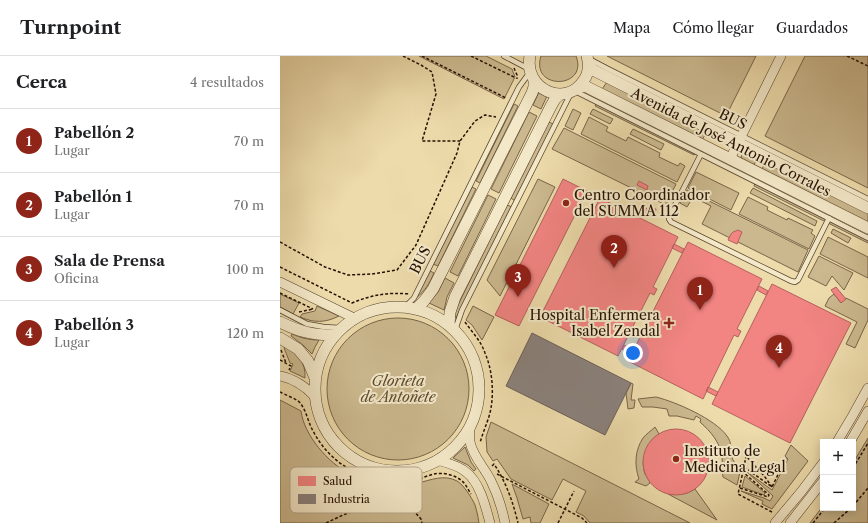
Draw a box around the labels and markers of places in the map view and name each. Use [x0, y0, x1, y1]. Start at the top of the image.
place label: Centro Coordinador del SUMMA 112 [574, 186, 710, 220]
marker: Centro Coordinador del SUMMA 112 [561, 198, 571, 208]
pin: 2 [601, 235, 627, 268]
pin: 3 [505, 264, 531, 297]
pin: 1 [687, 277, 713, 310]
place label: Hospital Enfermera Isabel Zendal [529, 306, 661, 340]
marker: Hospital Enfermera Isabel Zendal [663, 317, 675, 329]
pin: 4 [766, 335, 792, 368]
place label: Instituto de Medicina Legal [684, 442, 786, 476]
marker: Instituto de Medicina Legal [671, 454, 681, 464]

